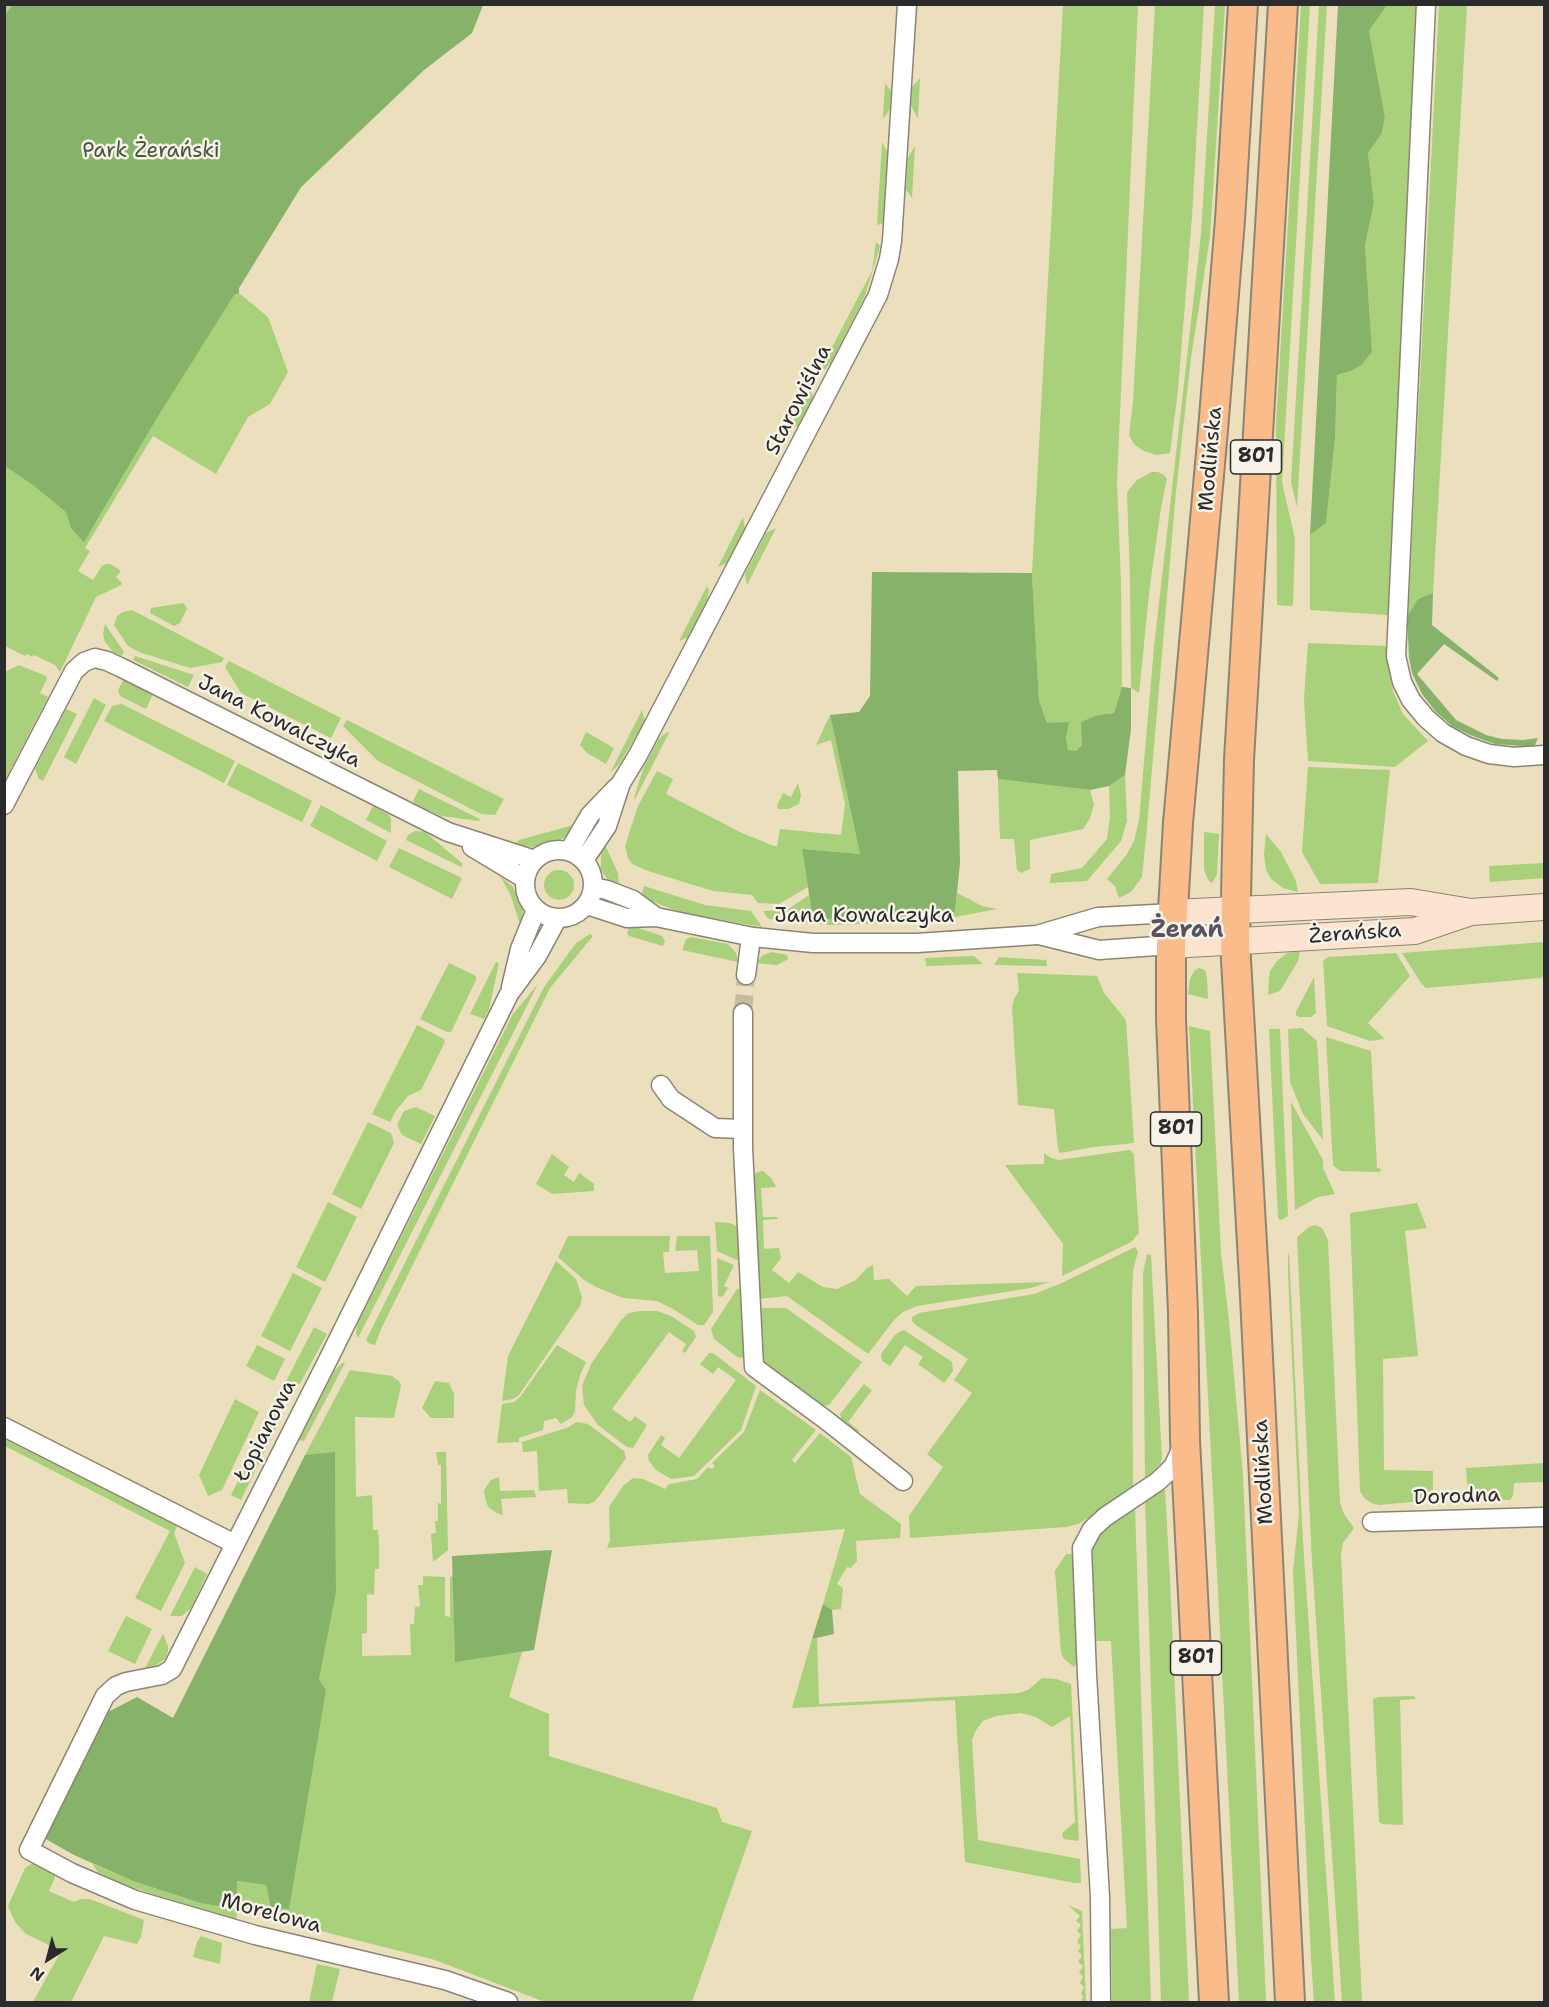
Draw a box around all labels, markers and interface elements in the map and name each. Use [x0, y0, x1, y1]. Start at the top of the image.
park label: Park Żerański [82, 139, 220, 165]
street label: Starowiślna [760, 341, 838, 459]
street label: Modlińska [1194, 406, 1228, 512]
road number: 801 [1230, 440, 1282, 474]
street label: Jana Kowalczyka [193, 670, 365, 774]
street label: Jana Kowalczyka [774, 904, 954, 930]
district label: Żerań [1151, 917, 1223, 945]
street label: Żerańska [1308, 918, 1402, 950]
road number: 801 [1150, 1112, 1202, 1146]
street label: Łopianowa [230, 1376, 302, 1486]
street label: Modlińska [1249, 1419, 1279, 1525]
street label: Dorodna [1413, 1483, 1501, 1511]
road number: 801 [1170, 1641, 1222, 1675]
street label: Morelowa [218, 1889, 324, 1939]
north arrow [18, 1929, 78, 1989]
text: N [26, 1962, 48, 1986]

